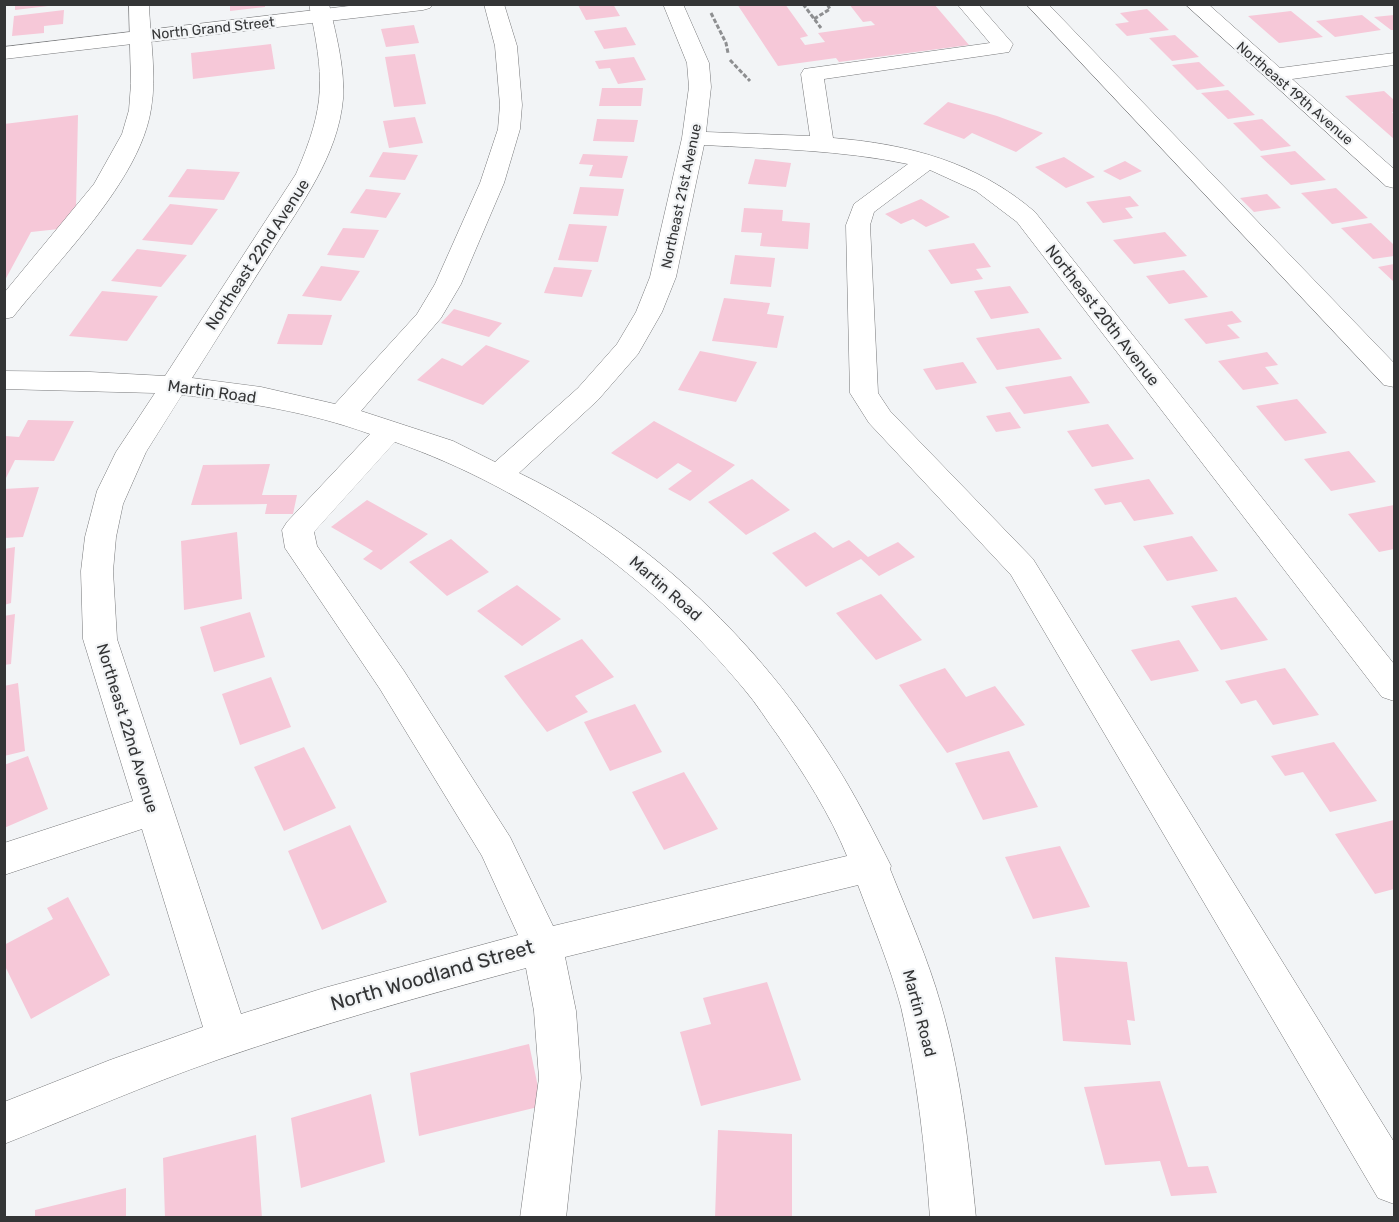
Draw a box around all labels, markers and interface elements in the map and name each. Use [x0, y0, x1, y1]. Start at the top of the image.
street label: North Grand Street [151, 14, 276, 43]
street label: Northeast 19th Avenue [1233, 38, 1357, 149]
street label: Northeast 21st Avenue [658, 122, 705, 270]
street label: Northeast 22nd Avenue [202, 175, 313, 333]
street label: Northeast 20th Avenue [1042, 241, 1164, 390]
street label: Martin Road [166, 376, 257, 407]
street label: Martin Road [626, 552, 706, 625]
street label: Northeast 22nd Avenue [93, 641, 162, 815]
street label: North Woodland Street [327, 934, 537, 1016]
street label: Martin Road [899, 968, 940, 1059]

